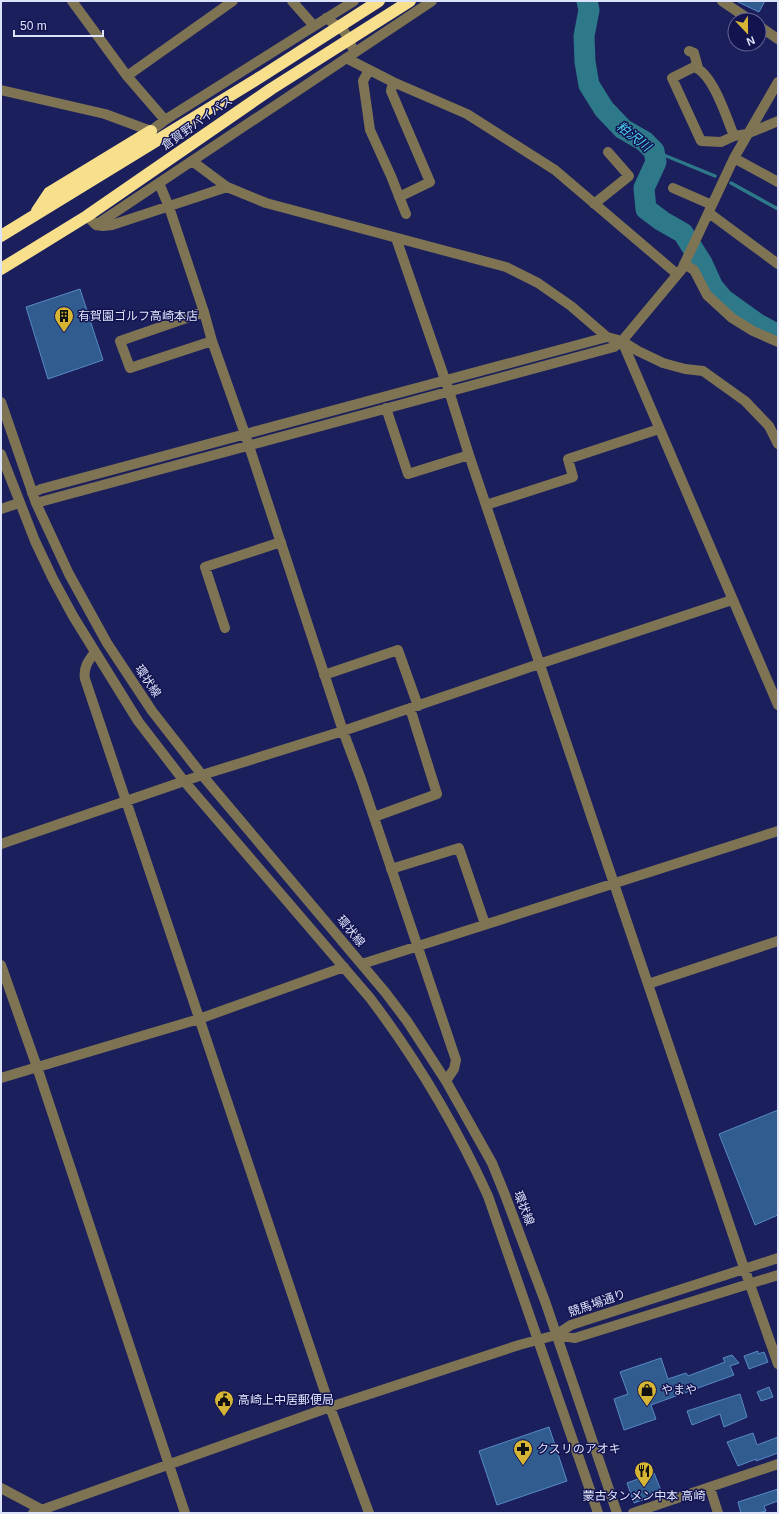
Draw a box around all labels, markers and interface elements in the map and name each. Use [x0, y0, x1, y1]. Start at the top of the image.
scale bar [14, 12, 103, 38]
north arrow [727, 12, 767, 52]
text: 50 m [20, 19, 47, 33]
text: N [745, 34, 757, 48]
street label: 倉賀野バイパス [159, 93, 235, 153]
water label: 粕沢川 [614, 118, 655, 156]
building icon: 有賀園ゴルフ高崎本店 [53, 305, 75, 333]
place label: 有賀園ゴルフ高崎本店 [78, 309, 198, 323]
street label: 環状線 [132, 662, 164, 700]
street label: 環状線 [334, 913, 368, 949]
street label: 環状線 [511, 1189, 537, 1227]
street label: 競馬場通り [566, 1287, 628, 1319]
shop icon: やまや [636, 1379, 658, 1407]
place label: やまや [661, 1383, 697, 1397]
public building icon: 高崎上中居郵便局 [213, 1389, 235, 1417]
place label: 高崎上中居郵便局 [238, 1393, 334, 1407]
pharmacy icon: クスリのアオキ [512, 1438, 534, 1466]
place label: クスリのアオキ [537, 1442, 621, 1456]
restaurant icon: 蒙古タンメン中本 高崎 [633, 1460, 655, 1488]
place label: 蒙古タンメン中本 高崎 [583, 1489, 705, 1503]

